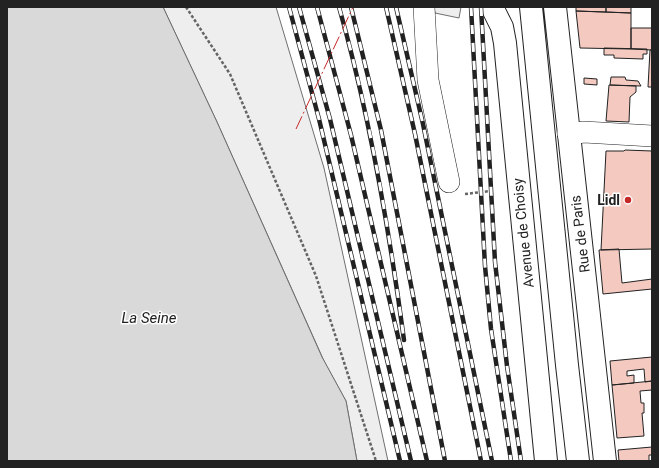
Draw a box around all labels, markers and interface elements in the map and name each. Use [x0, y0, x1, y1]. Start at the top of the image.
street label: Avenue de Choisy [509, 177, 537, 289]
place label: Lidl [597, 192, 620, 208]
street label: Rue de Paris [567, 194, 593, 274]
marker: Lidl [623, 195, 633, 205]
water label: La Seine [121, 309, 177, 327]

